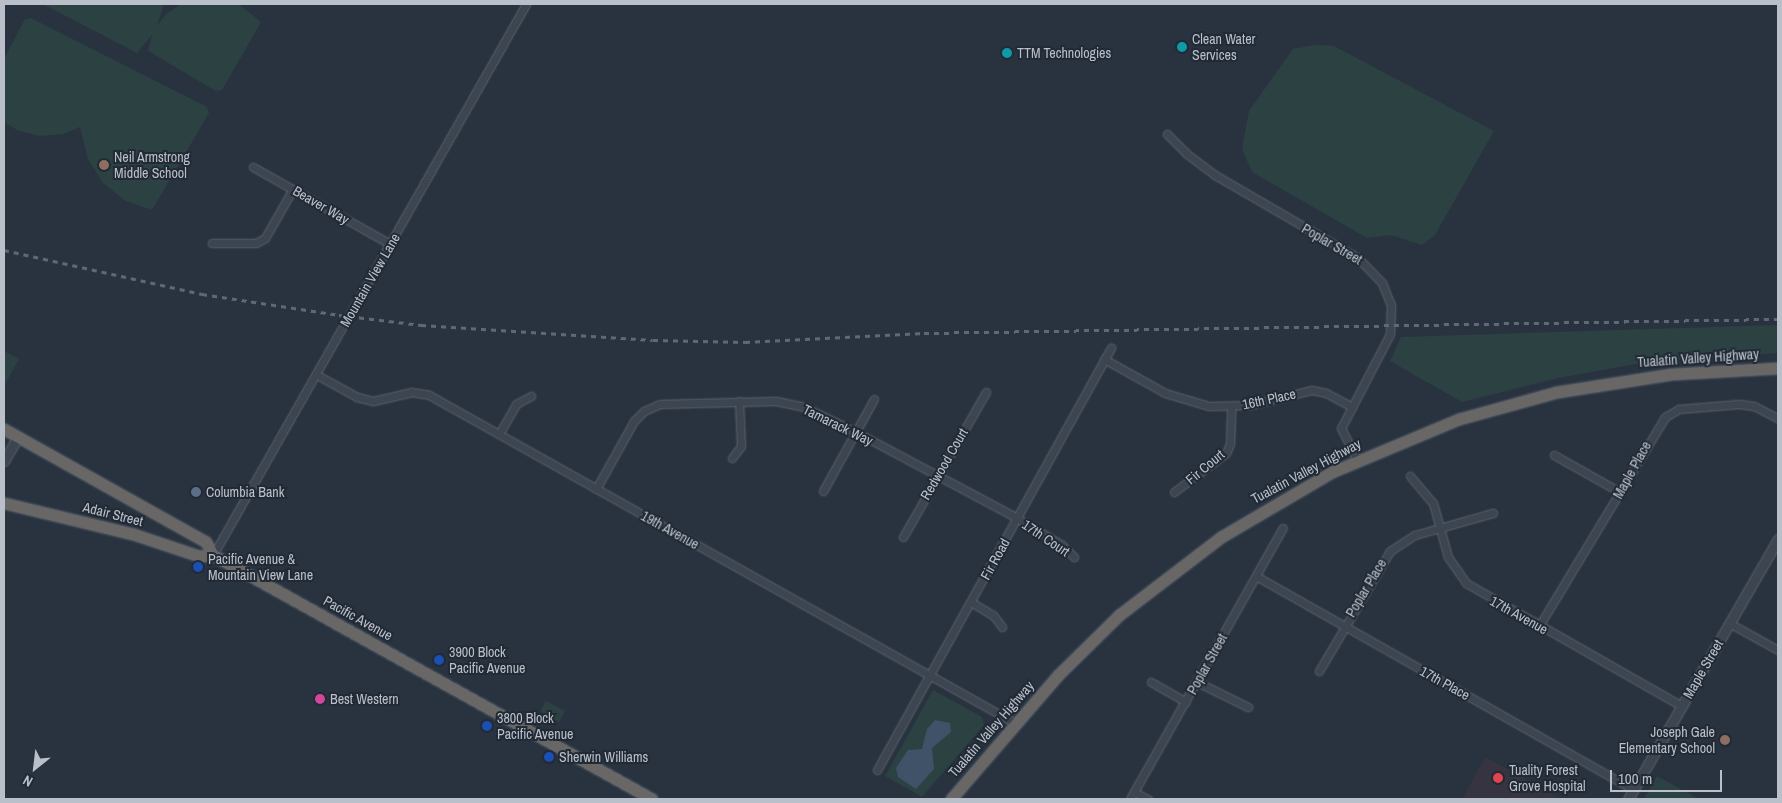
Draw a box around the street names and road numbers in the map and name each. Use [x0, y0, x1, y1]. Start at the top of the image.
street label: Beaver Way [290, 182, 352, 228]
street label: Poplar Street [1299, 220, 1365, 268]
street label: Mountain View Lane [336, 230, 404, 330]
street label: Tualatin Valley Highway [1637, 345, 1759, 371]
street label: 16th Place [1241, 385, 1297, 413]
street label: Tamarack Way [800, 401, 876, 449]
street label: Redwood Court [917, 425, 971, 503]
street label: Tualatin Valley Highway [1248, 435, 1364, 507]
street label: Maple Place [1609, 438, 1655, 502]
street label: Fir Court [1182, 446, 1228, 488]
street label: Adair Street [81, 498, 145, 530]
street label: 19th Avenue [638, 507, 702, 553]
street label: 17th Court [1019, 516, 1073, 560]
street label: Fir Road [977, 535, 1013, 583]
street label: Poplar Place [1342, 556, 1390, 620]
street label: Pacific Avenue [320, 592, 396, 644]
street label: 17th Avenue [1487, 592, 1551, 638]
street label: Poplar Street [1183, 631, 1231, 697]
street label: Maple Street [1679, 637, 1727, 701]
street label: 17th Place [1417, 663, 1473, 703]
street label: Tualatin Valley Highway [945, 677, 1037, 781]

